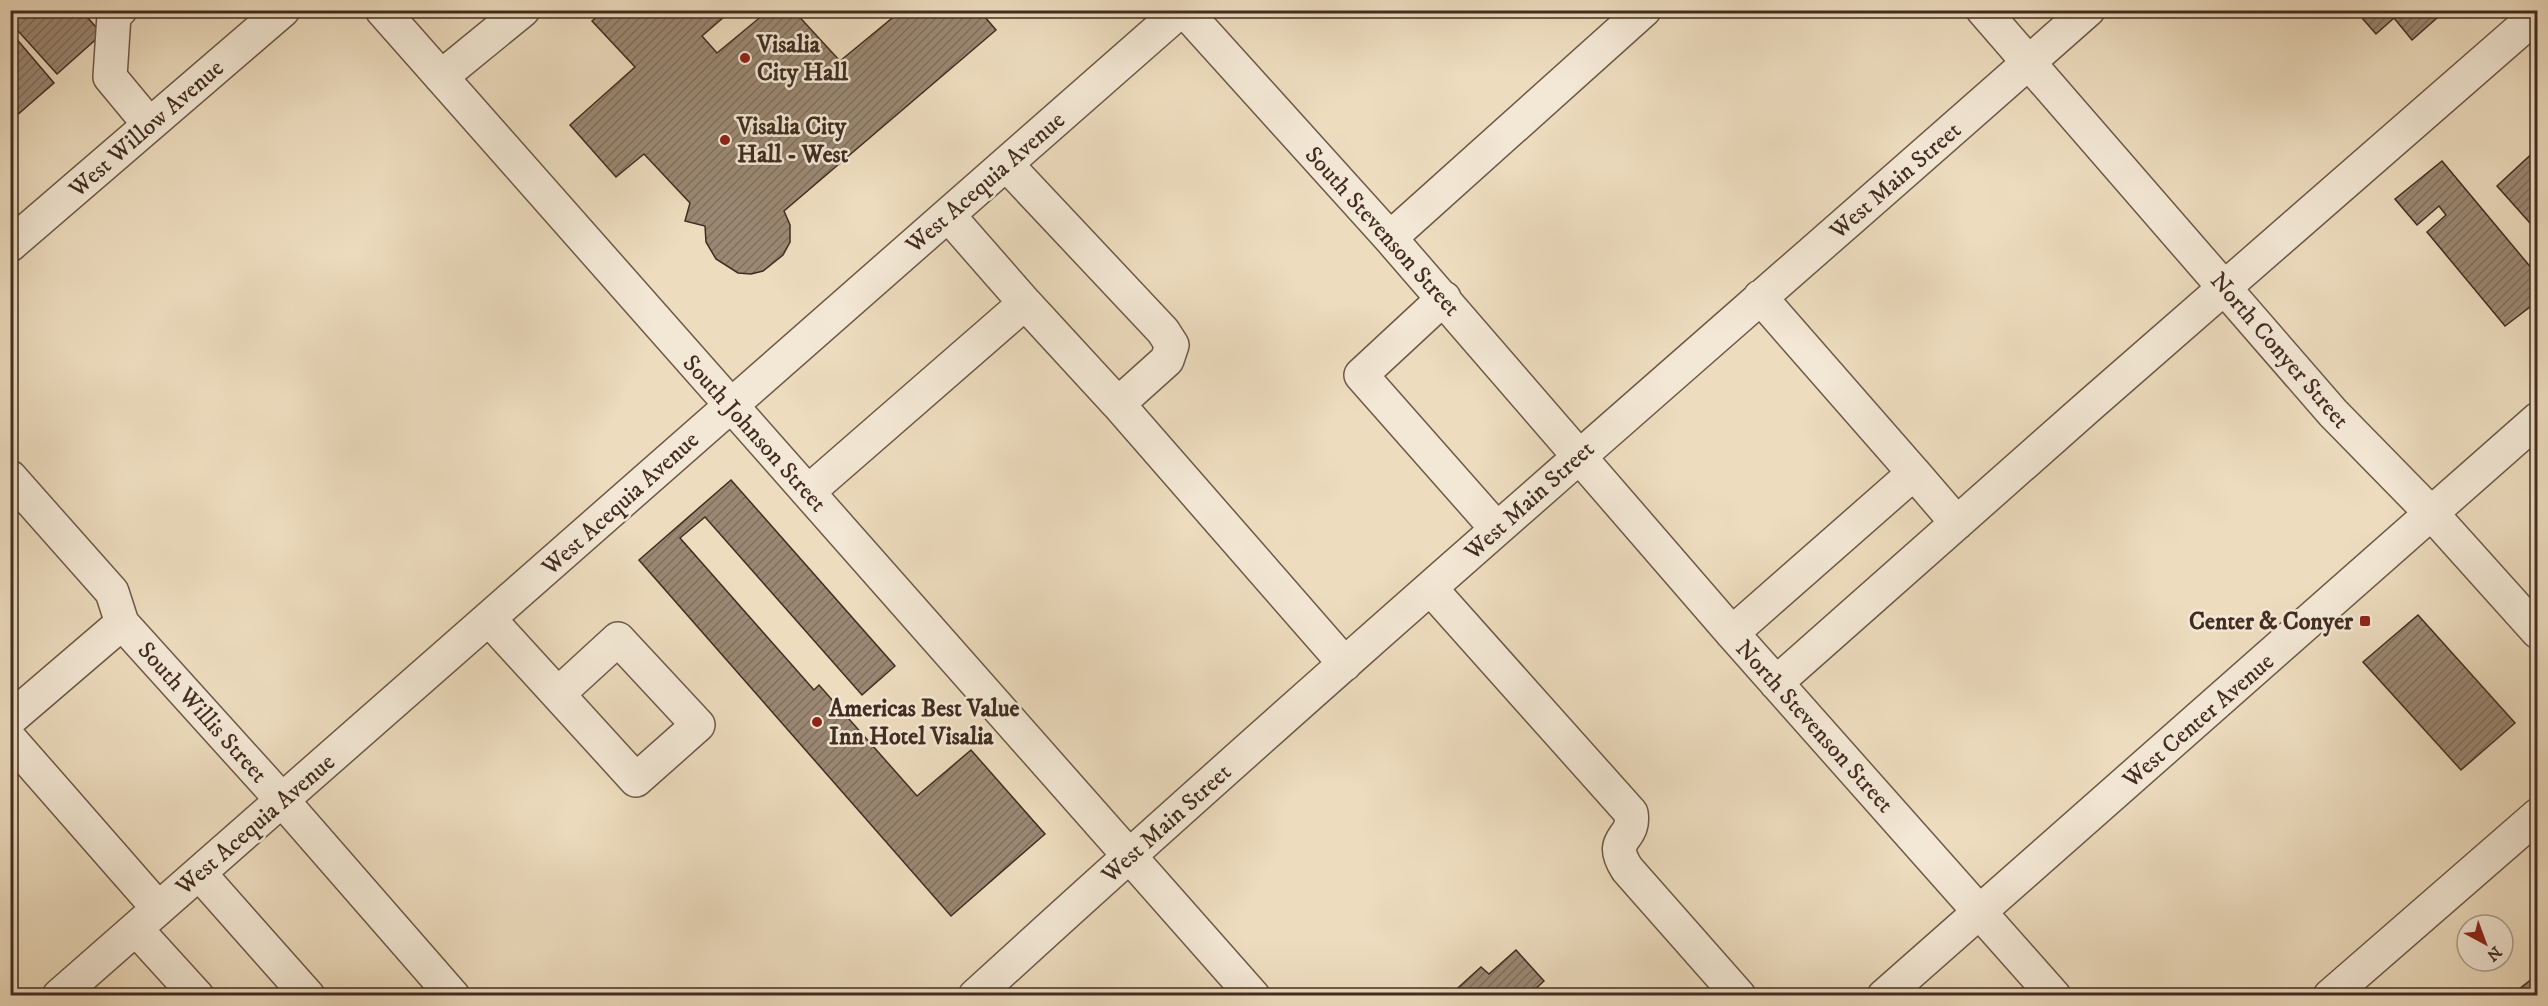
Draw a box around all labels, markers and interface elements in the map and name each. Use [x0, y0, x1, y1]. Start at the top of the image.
place label: Visalia City Hall [756, 30, 849, 88]
marker: Visalia City Hall [738, 51, 752, 65]
street label: West Willow Avenue [62, 53, 230, 205]
street label: West Acequia Avenue [899, 105, 1072, 261]
place label: Visalia City Hall - West [736, 112, 849, 170]
street label: West Main Street [1823, 115, 1968, 247]
marker: Visalia City Hall - West [718, 133, 732, 147]
street label: South Stevenson Street [1298, 140, 1467, 323]
street label: North Conyer Street [2203, 266, 2355, 435]
street label: South Johnson Street [676, 349, 833, 519]
street label: West Acequia Avenue [535, 425, 706, 583]
street label: West Main Street [1458, 434, 1601, 568]
place label: Center & Conyer [2189, 607, 2354, 637]
marker: Center & Conyer [2358, 614, 2372, 628]
street label: North Stevenson Street [1729, 634, 1900, 820]
street label: South Willis Street [131, 636, 274, 790]
street label: West Center Avenue [2116, 647, 2281, 795]
place label: Americas Best Value Inn Hotel Visalia [828, 694, 1020, 752]
marker: Americas Best Value Inn Hotel Visalia [810, 715, 824, 729]
street label: West Acequia Avenue [169, 747, 342, 903]
street label: West Main Street [1095, 757, 1238, 891]
north arrow [2455, 913, 2515, 973]
text: N [2483, 942, 2506, 965]

